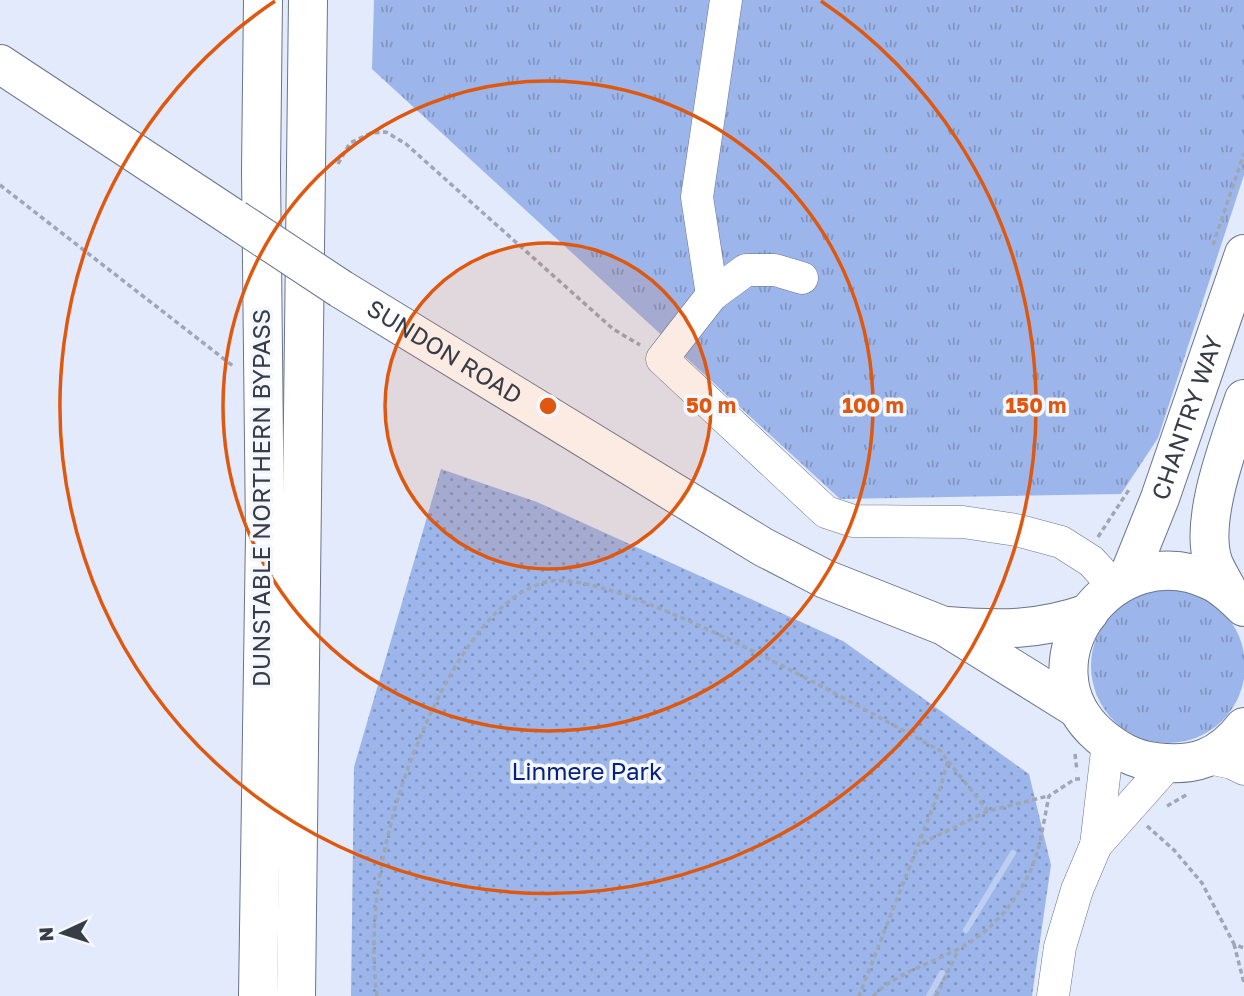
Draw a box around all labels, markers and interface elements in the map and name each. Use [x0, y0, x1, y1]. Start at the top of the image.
street label: SUNDON ROAD [362, 292, 528, 409]
street label: DUNSTABLE NORTHERN BYPASS [246, 309, 275, 687]
street label: CHANTRY WAY [1145, 331, 1228, 503]
text: 50 m [686, 392, 736, 418]
text: 100 m [842, 392, 904, 418]
text: 150 m [1006, 392, 1066, 418]
centre of rings [536, 394, 560, 418]
park label: Linmere Park [511, 756, 663, 785]
north arrow [28, 898, 98, 968]
text: N [34, 926, 58, 942]

